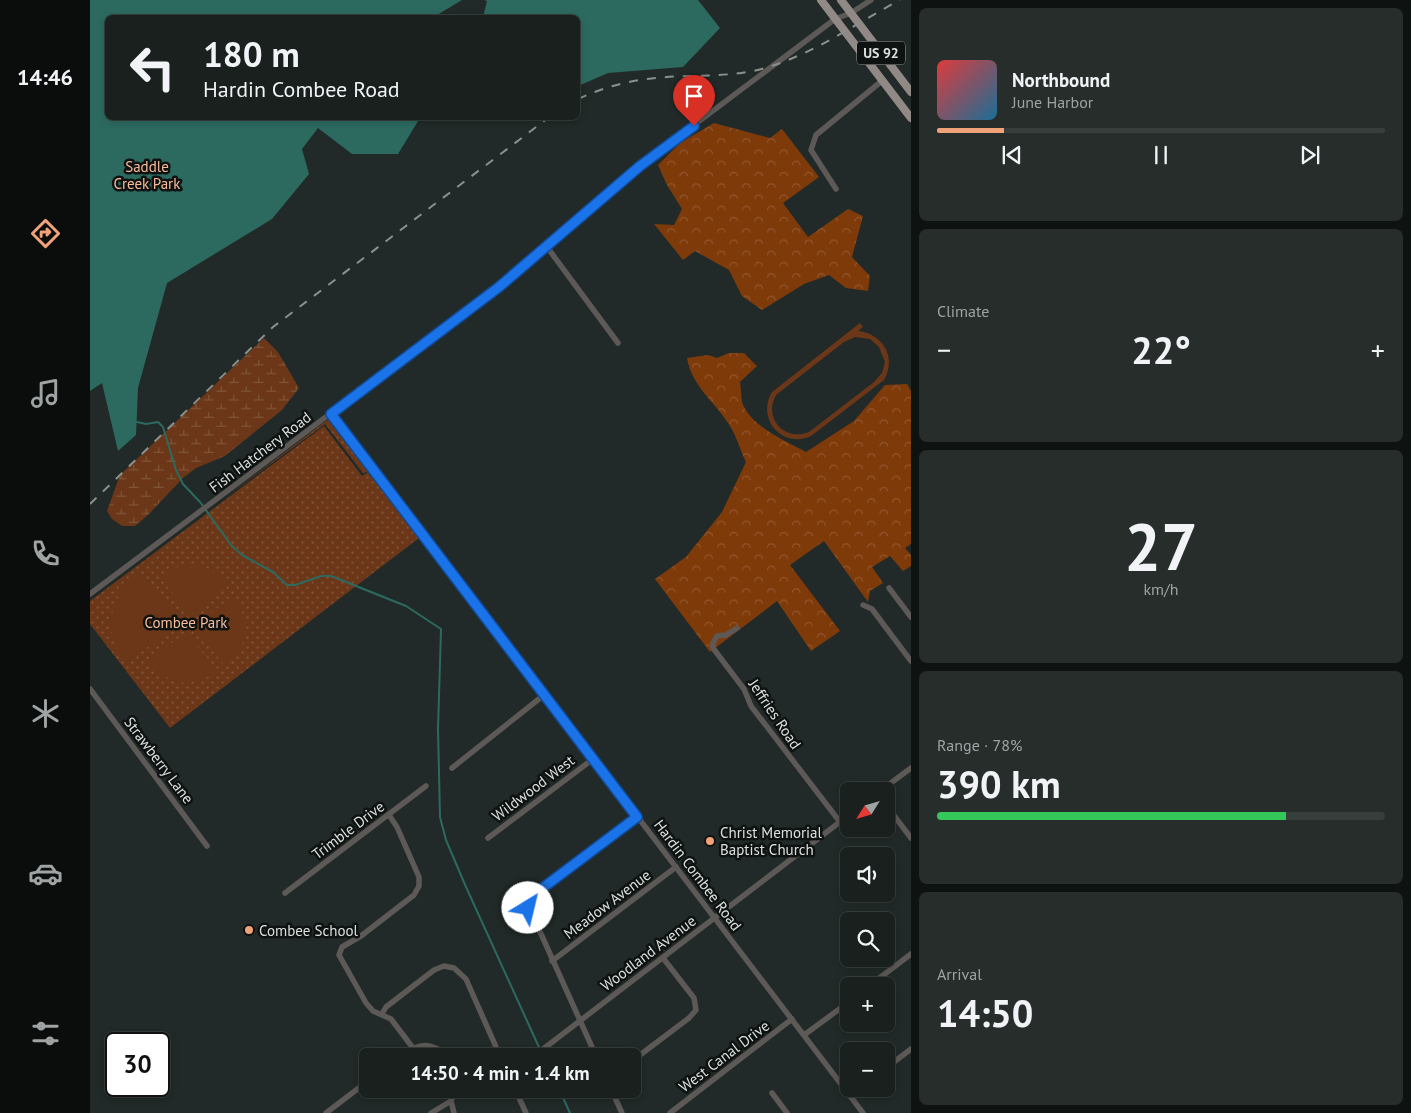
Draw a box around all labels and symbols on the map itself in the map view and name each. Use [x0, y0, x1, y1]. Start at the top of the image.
road number: US 92 [857, 42, 905, 64]
pin [673, 75, 715, 126]
park label: Saddle Creek Park [114, 157, 181, 193]
street label: Fish Hatchery Road [205, 408, 315, 496]
park label: Combee Park [144, 613, 228, 632]
street label: Jeffries Road [744, 675, 805, 753]
street label: Strawberry Lane [120, 713, 198, 807]
street label: Wildwood West [488, 751, 578, 825]
north arrow [840, 782, 895, 838]
street label: Trimble Drive [308, 797, 388, 863]
street label: Hardin Combee Road [650, 816, 746, 934]
place label: Christ Memorial Baptist Church [720, 823, 823, 859]
marker: Christ Memorial Baptist Church [704, 835, 716, 847]
street label: Meadow Avenue [560, 865, 654, 943]
position arrow [501, 881, 553, 933]
street label: Woodland Avenue [597, 911, 699, 995]
place label: Combee School [259, 921, 358, 940]
marker: Combee School [243, 924, 255, 936]
street label: West Canal Drive [675, 1016, 773, 1096]
speed limit sign: 30 [105, 1032, 170, 1097]

